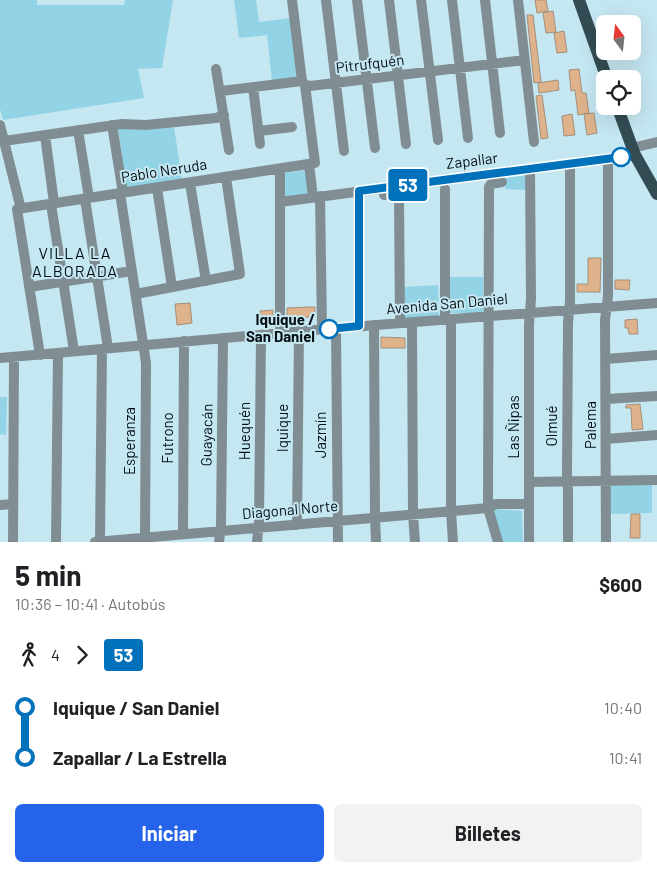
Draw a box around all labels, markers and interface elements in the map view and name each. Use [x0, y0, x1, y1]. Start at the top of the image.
north arrow [596, 15, 641, 60]
map controls [596, 15, 641, 115]
street label: Pitrufquén [335, 50, 405, 76]
button: locate [596, 70, 641, 115]
unlabelled marker [611, 147, 631, 167]
street label: Zapallar [445, 148, 499, 172]
street label: Pablo Neruda [120, 154, 208, 186]
line badge: 53 [386, 169, 430, 201]
text: 53 [398, 174, 418, 196]
district label: VILLA LA ALBORADA [32, 243, 118, 280]
street label: Avenida San Daniel [385, 289, 508, 317]
place label: Iquique / San Daniel [246, 310, 315, 345]
marker: Iquique / San Daniel [319, 319, 339, 339]
street label: Las Ñipas [504, 395, 522, 459]
street label: Palema [581, 401, 599, 449]
street label: Huequén [235, 402, 253, 460]
street label: Guayacán [196, 403, 216, 467]
street label: Iquique [273, 404, 291, 452]
street label: Olmué [542, 405, 560, 447]
street label: Esperanza [120, 407, 138, 475]
street label: Futrono [158, 412, 176, 464]
street label: Jazmín [311, 412, 329, 458]
street label: Diagonal Norte [241, 496, 339, 522]
text: 5 min [15, 558, 82, 592]
text: $600 [599, 573, 642, 596]
text: 10:36 – 10:41 · Autobús [15, 594, 166, 613]
icon: walk [15, 641, 43, 669]
icon: forward [68, 641, 96, 669]
text: 53 [114, 644, 133, 666]
text: 4 [51, 645, 60, 664]
text: Iquique / San Daniel [53, 696, 219, 719]
text: 10:40 [604, 698, 642, 717]
text: Zapallar / La Estrella [53, 746, 227, 769]
text: 10:41 [609, 748, 642, 767]
button: Iniciar [15, 804, 324, 862]
button: Billetes [334, 804, 642, 862]

